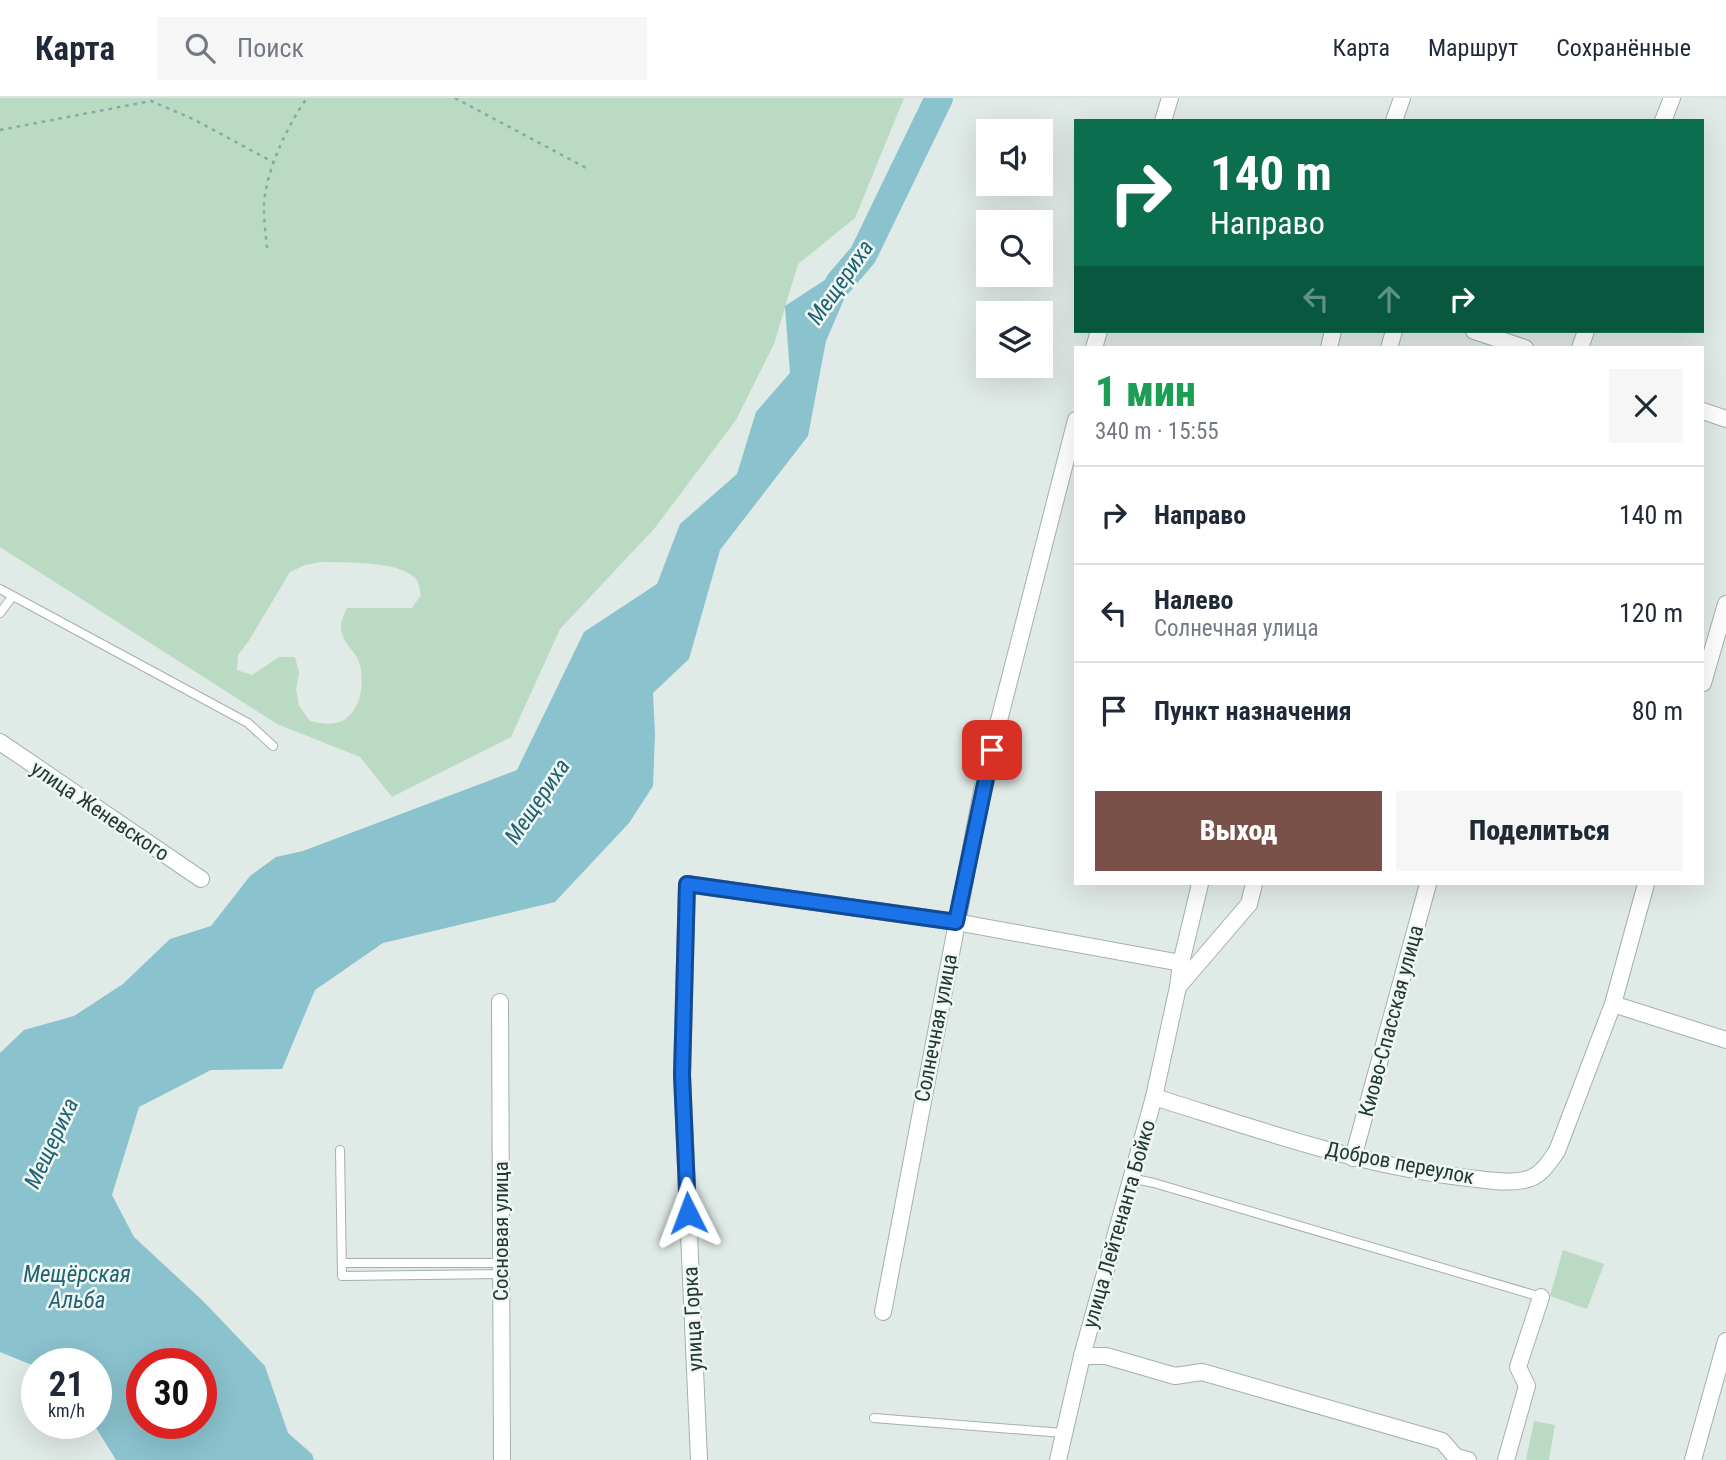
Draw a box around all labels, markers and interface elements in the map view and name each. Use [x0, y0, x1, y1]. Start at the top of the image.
search box [157, 17, 647, 80]
text: Карта [35, 29, 115, 68]
icon: search [181, 29, 219, 67]
text: Поиск [237, 33, 304, 63]
text: Карта [1333, 34, 1390, 62]
text: Маршрут [1428, 34, 1518, 62]
text: Сохранённые [1556, 34, 1691, 62]
map controls [976, 119, 1053, 378]
button: sound [976, 119, 1053, 196]
text: 140 m [1210, 145, 1332, 202]
icon: right [1095, 147, 1186, 238]
text: Направо [1210, 204, 1325, 242]
button: search [976, 210, 1053, 287]
water label: Мещериха [802, 235, 879, 330]
icon: left [1297, 280, 1335, 318]
icon: ahead [1370, 280, 1408, 318]
icon: right [1443, 280, 1481, 318]
button: layers [976, 301, 1053, 378]
text: 1 мин [1095, 367, 1196, 416]
button: close [1609, 369, 1683, 443]
text: 340 m · 15:55 [1095, 418, 1219, 445]
icon: right [1095, 496, 1133, 534]
text: Направо [1154, 500, 1246, 530]
text: 140 m [1619, 500, 1683, 530]
text: Налево [1154, 585, 1234, 615]
icon: left [1095, 594, 1133, 632]
text: 120 m [1619, 598, 1683, 628]
text: Солнечная улица [1154, 615, 1318, 642]
icon: arrive [1095, 692, 1133, 730]
text: Пункт назначения [1154, 696, 1352, 726]
text: 80 m [1632, 696, 1683, 726]
pin [962, 720, 1022, 780]
icon: arrive [973, 731, 1011, 769]
water label: Мещериха [499, 754, 576, 849]
street label: улица Женевского [26, 756, 174, 866]
button: Выход [1095, 791, 1382, 871]
button: Поделиться [1396, 791, 1683, 871]
street label: Киово-Спасская улица [1354, 923, 1428, 1119]
street label: Солнечная улица [910, 952, 962, 1104]
water label: Мещериха [19, 1094, 84, 1193]
street label: улица Лейтенанта Бойко [1078, 1117, 1160, 1331]
street label: Добров переулок [1324, 1137, 1476, 1189]
street label: Сосновая улица [489, 1161, 513, 1301]
position arrow [651, 1176, 725, 1250]
water label: Мещёрская Альба [23, 1261, 131, 1314]
street label: улица Горка [678, 1266, 708, 1372]
speed limit sign: 30 [126, 1348, 217, 1439]
text: 21 [49, 1364, 84, 1405]
text: km/h [48, 1400, 85, 1421]

